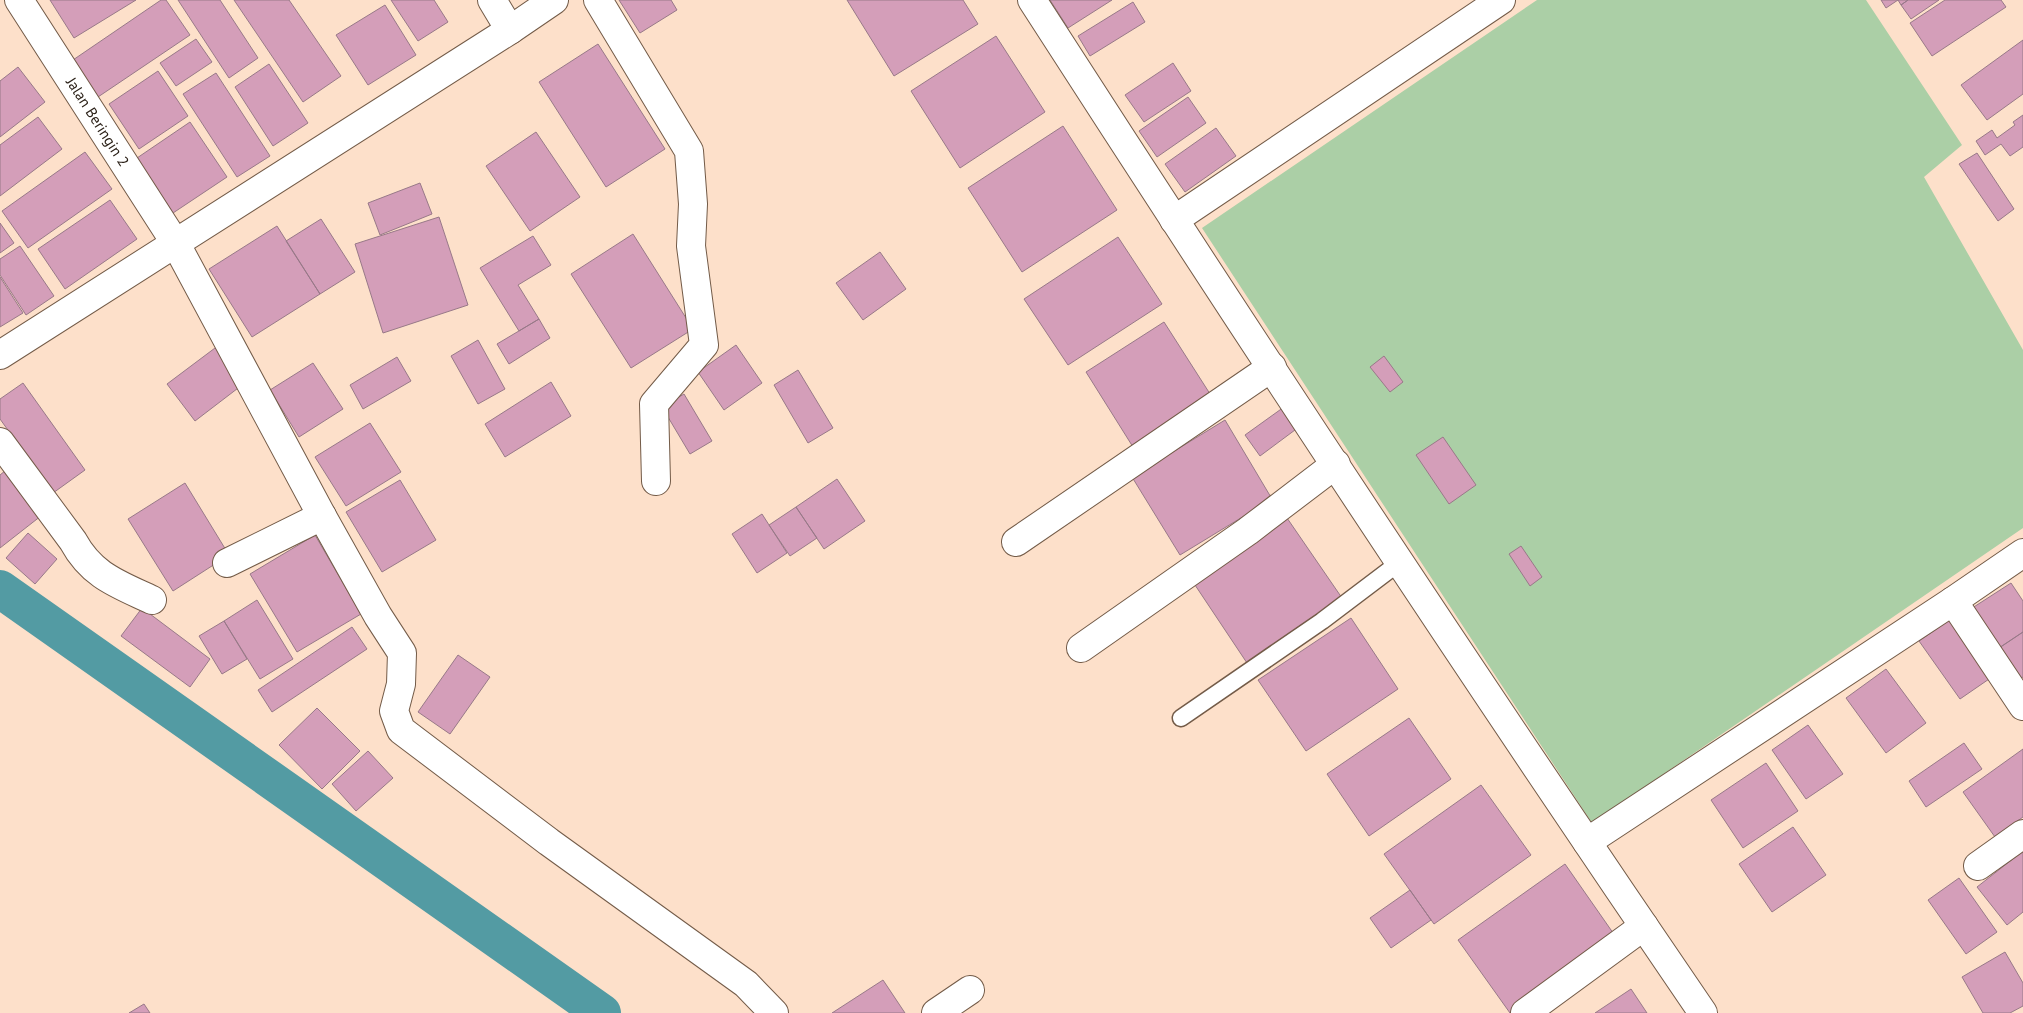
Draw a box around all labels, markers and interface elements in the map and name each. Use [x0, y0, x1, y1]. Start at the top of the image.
street label: Jalan Beringin 2 [62, 73, 134, 170]

